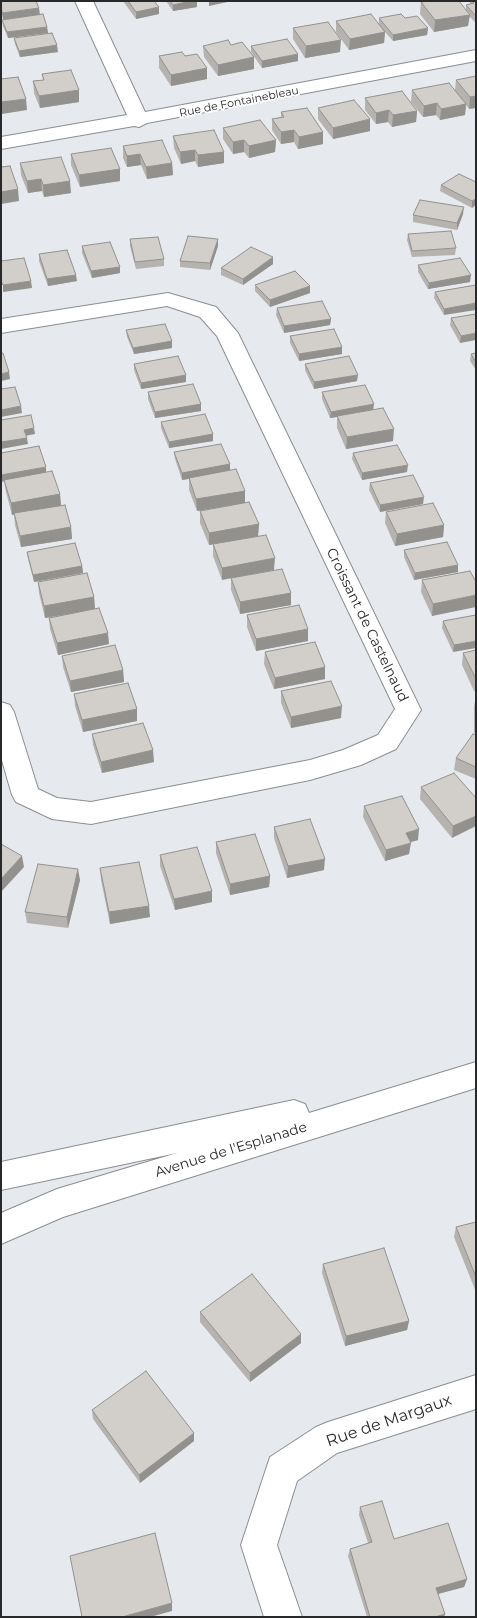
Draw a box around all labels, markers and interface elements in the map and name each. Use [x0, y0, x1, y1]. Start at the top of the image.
street label: Rue de Fontainebleau [178, 84, 300, 120]
street label: Croissant de Castelnaud [322, 545, 412, 705]
street label: Avenue de l'Esplanade [153, 1119, 309, 1181]
street label: Rue de Margaux [324, 1391, 454, 1451]

